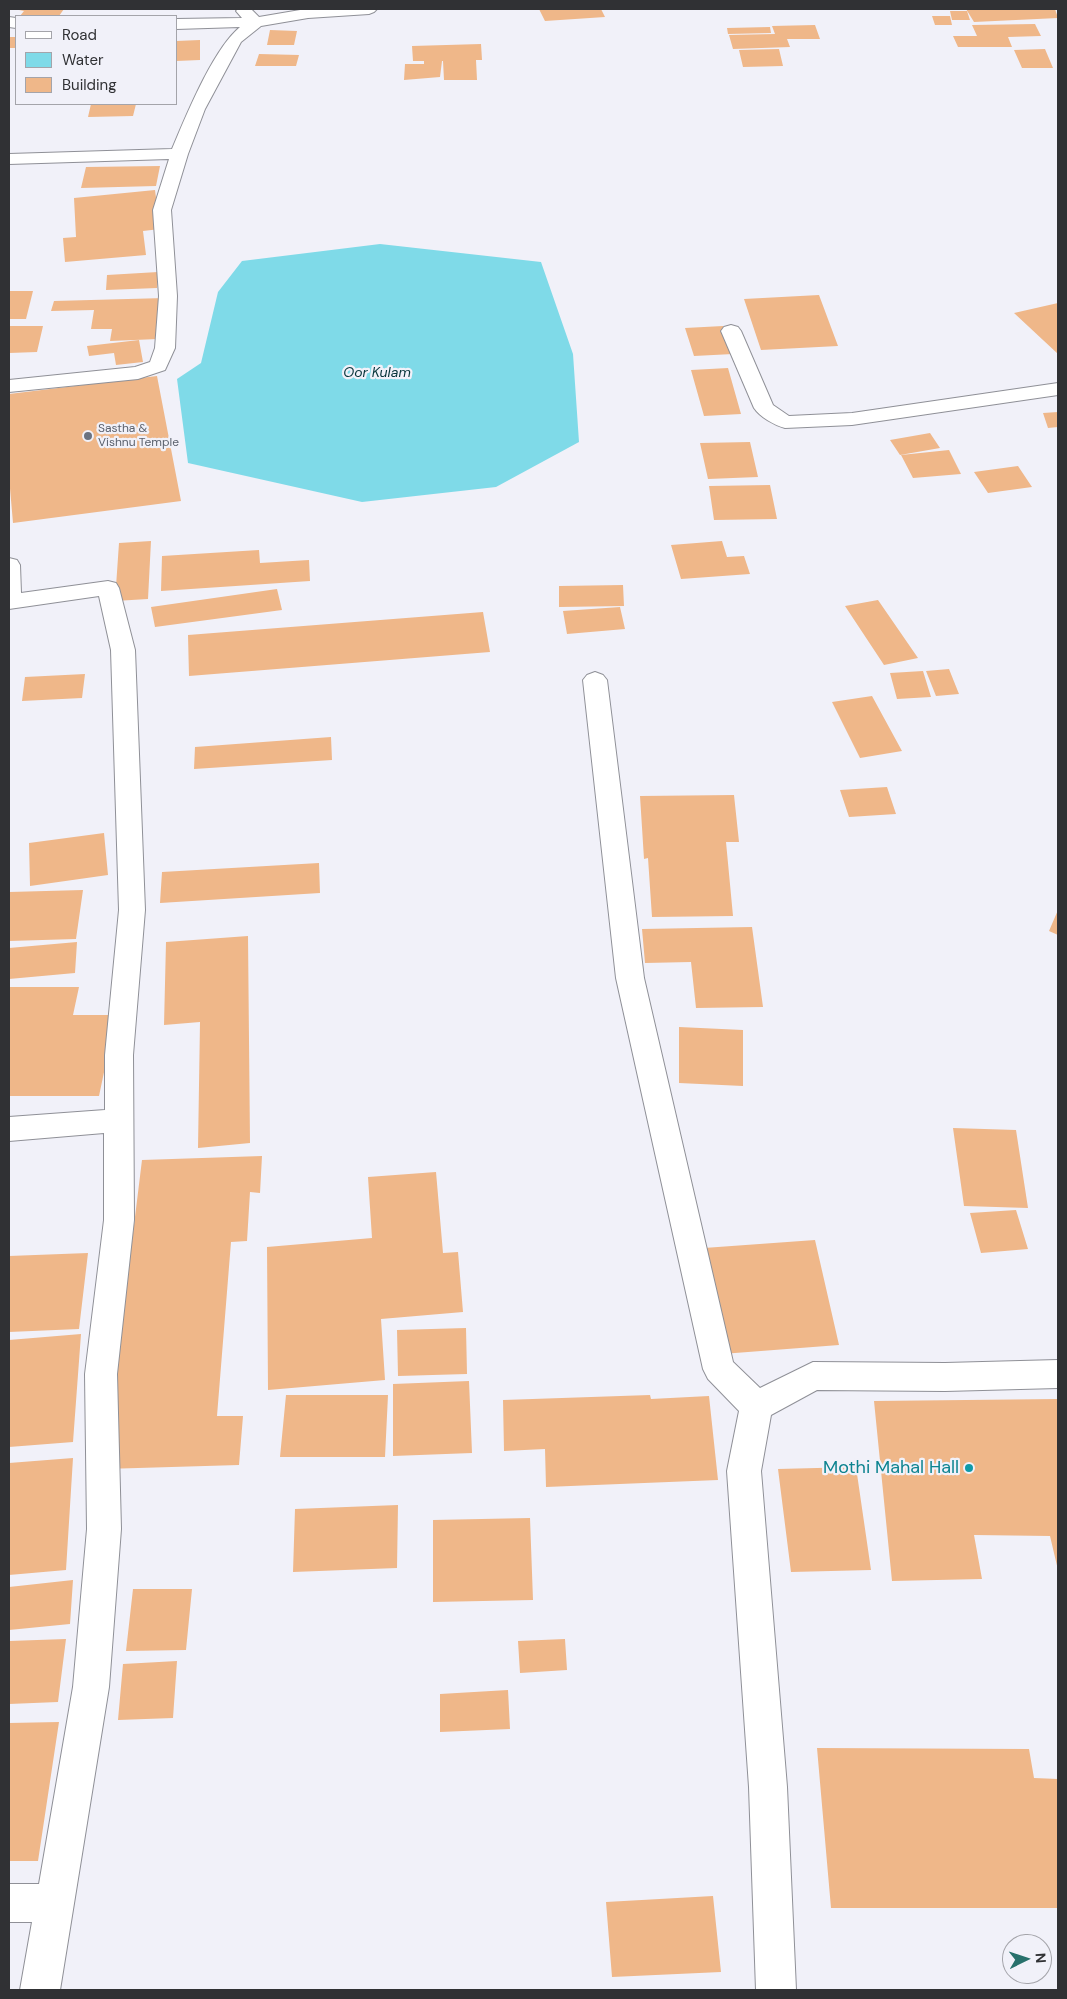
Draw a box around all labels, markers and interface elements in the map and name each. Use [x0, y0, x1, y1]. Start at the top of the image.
legend [15, 15, 178, 105]
text: Road [62, 25, 97, 45]
text: Water [62, 50, 103, 70]
text: Building [62, 75, 117, 95]
water label: Oor Kulam [343, 365, 411, 381]
place label: Sastha & Vishnu Temple [98, 422, 179, 450]
marker: Sastha & Vishnu Temple [82, 430, 94, 442]
place label: Mothi Mahal Hall [823, 1457, 959, 1479]
marker: Mothi Mahal Hall [963, 1462, 975, 1474]
north arrow [1002, 1934, 1052, 1984]
text: N [1032, 1952, 1050, 1964]

